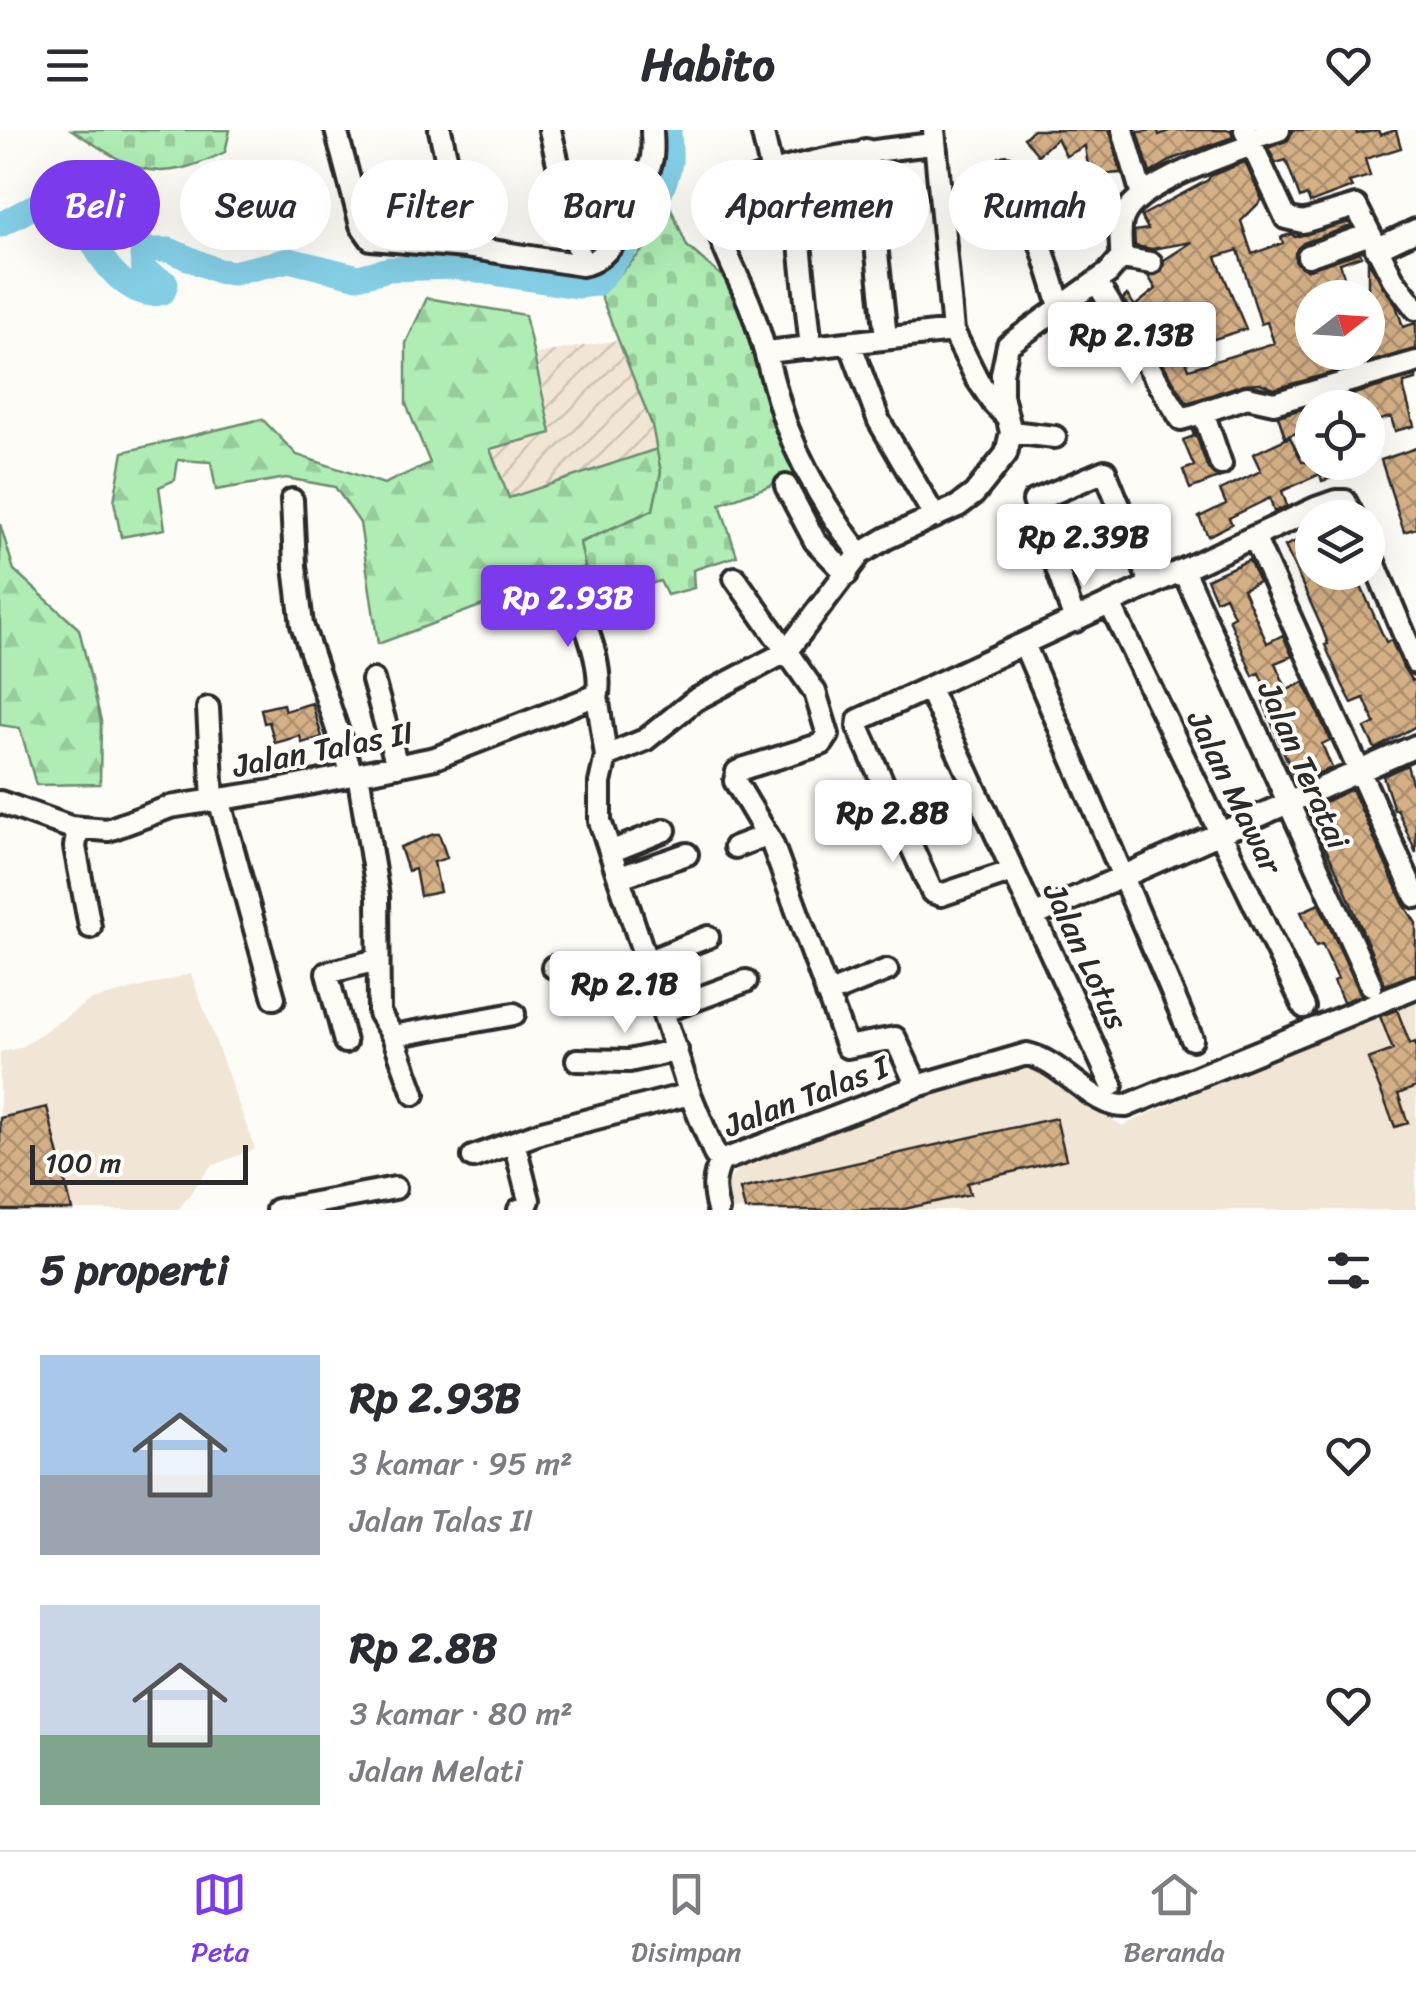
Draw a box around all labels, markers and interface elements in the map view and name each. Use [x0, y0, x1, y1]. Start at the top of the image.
text: Habito [641, 25, 775, 105]
icon: menu [40, 38, 95, 93]
icon: heart [1321, 38, 1376, 93]
chip: Beli [30, 160, 160, 250]
chip: Sewa [180, 160, 331, 250]
chip: Filter [351, 160, 508, 250]
chip: Baru [528, 160, 671, 250]
chip: Apartemen [691, 160, 929, 250]
chip: Rumah [949, 160, 1121, 250]
north arrow [1295, 280, 1385, 370]
map controls [1295, 280, 1385, 590]
pin: Rp 2.13B [1029, 302, 1235, 387]
text: Rp 2.13B [1070, 306, 1194, 363]
button: locate [1295, 390, 1385, 480]
button: layers [1295, 500, 1385, 590]
pin: Rp 2.39B [981, 504, 1187, 589]
text: Rp 2.39B [1019, 508, 1149, 565]
pin: Rp 2.93B [465, 565, 671, 650]
text: Rp 2.93B [503, 569, 633, 626]
street label: Jalan Teratai [1241, 671, 1367, 860]
street label: Jalan Mawar [1170, 699, 1300, 886]
street label: Jalan Talas II [227, 704, 418, 795]
pin: Rp 2.8B [801, 780, 985, 865]
text: Rp 2.8B [837, 784, 949, 841]
street label: Jalan Lotus [1026, 872, 1145, 1040]
pin: Rp 2.1B [533, 951, 717, 1036]
text: Rp 2.1B [571, 955, 679, 1012]
street label: Jalan Talas I [714, 1038, 899, 1154]
text: 100 m [45, 1138, 121, 1187]
scale bar [30, 1140, 248, 1184]
text: 5 properti [40, 1233, 228, 1307]
icon: filters [1321, 1243, 1376, 1298]
text: Rp 2.93B [350, 1361, 521, 1435]
icon: home [120, 1395, 240, 1515]
icon: heart [1321, 1428, 1376, 1483]
text: 3 kamar · 95 m² [350, 1435, 573, 1492]
text: Jalan Talas II [350, 1492, 533, 1549]
text: Rp 2.8B [350, 1611, 498, 1685]
icon: home [120, 1645, 240, 1765]
icon: heart [1321, 1678, 1376, 1733]
text: 3 kamar · 80 m² [350, 1685, 573, 1742]
text: Jalan Melati [350, 1742, 523, 1799]
tab: Peta [191, 1867, 249, 1976]
tab: Disimpan [631, 1867, 741, 1976]
tab: Beranda [1123, 1867, 1225, 1976]

